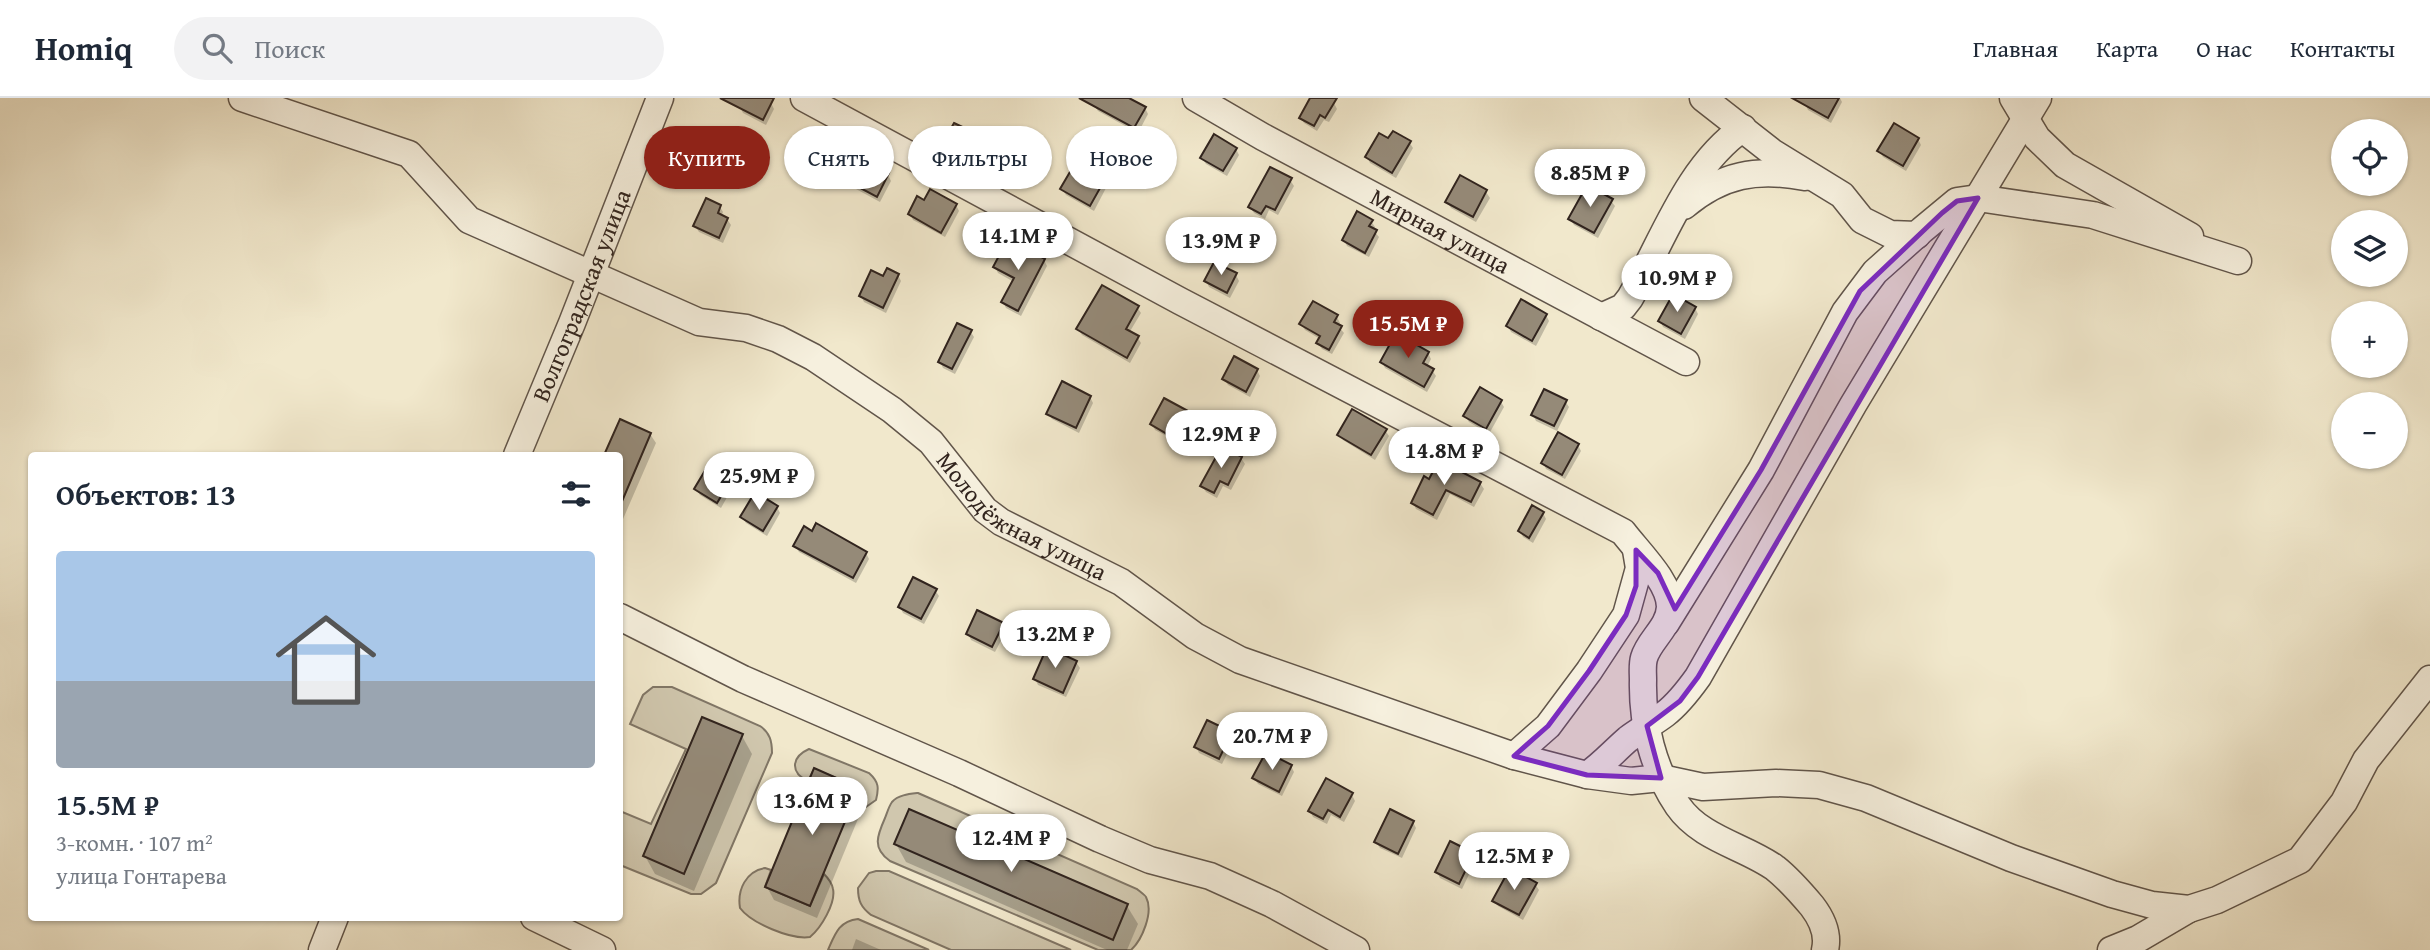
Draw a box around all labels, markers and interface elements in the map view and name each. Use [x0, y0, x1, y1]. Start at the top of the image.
search box [174, 17, 664, 80]
text: Homiq [35, 24, 132, 72]
icon: search [198, 29, 236, 67]
text: Поиск [254, 29, 325, 68]
text: Главная [1973, 31, 2058, 66]
text: Карта [2096, 31, 2158, 66]
text: О нас [2196, 31, 2252, 66]
text: Контакты [2290, 31, 2395, 66]
map controls [2331, 119, 2408, 469]
button: locate [2331, 119, 2408, 196]
chip: Купить [644, 126, 770, 189]
chip: Снять [784, 126, 894, 189]
chip: Фильтры [908, 126, 1052, 189]
chip: Новое [1066, 126, 1177, 189]
pin: 8.85M ₽ [1525, 150, 1655, 209]
text: 8.85M ₽ [1550, 155, 1630, 188]
street label: Мирная улица [1364, 179, 1517, 283]
street label: Волгоградская улица [523, 184, 640, 407]
button: layers [2331, 210, 2408, 287]
pin: 14.1M ₽ [953, 212, 1083, 272]
text: 14.1M ₽ [978, 218, 1058, 251]
pin: 13.9M ₽ [1156, 218, 1286, 277]
text: 13.9M ₽ [1181, 223, 1261, 256]
pin: 10.9M ₽ [1612, 254, 1742, 314]
text: 10.9M ₽ [1637, 260, 1717, 293]
pin: 15.5M ₽ [1343, 300, 1473, 360]
button: + [2331, 301, 2408, 378]
text: 15.5M ₽ [1368, 306, 1448, 339]
button: − [2331, 392, 2408, 469]
pin: 12.9M ₽ [1156, 410, 1286, 470]
text: 12.9M ₽ [1181, 416, 1261, 449]
pin: 14.8M ₽ [1379, 428, 1509, 487]
text: 14.8M ₽ [1404, 433, 1484, 466]
street label: Молодёжная улица [928, 444, 1113, 589]
pin: 25.9M ₽ [694, 452, 824, 512]
text: 25.9M ₽ [719, 458, 799, 491]
text: Объектов: 13 [56, 472, 236, 516]
icon: filters [557, 475, 595, 513]
icon: home [263, 597, 389, 723]
pin: 13.2M ₽ [990, 610, 1120, 670]
text: 13.2M ₽ [1015, 616, 1095, 649]
pin: 20.7M ₽ [1207, 712, 1337, 772]
text: 20.7M ₽ [1232, 718, 1312, 751]
pin: 13.6M ₽ [747, 778, 877, 837]
text: 15.5M ₽ [56, 782, 159, 826]
text: 13.6M ₽ [772, 783, 852, 816]
pin: 12.4M ₽ [946, 814, 1076, 874]
text: 12.4M ₽ [971, 820, 1051, 853]
text: 3-комн. · 107 m² [56, 826, 213, 859]
pin: 12.5M ₽ [1449, 832, 1579, 892]
text: 12.5M ₽ [1474, 838, 1554, 871]
text: улица Гонтарева [56, 859, 227, 892]

